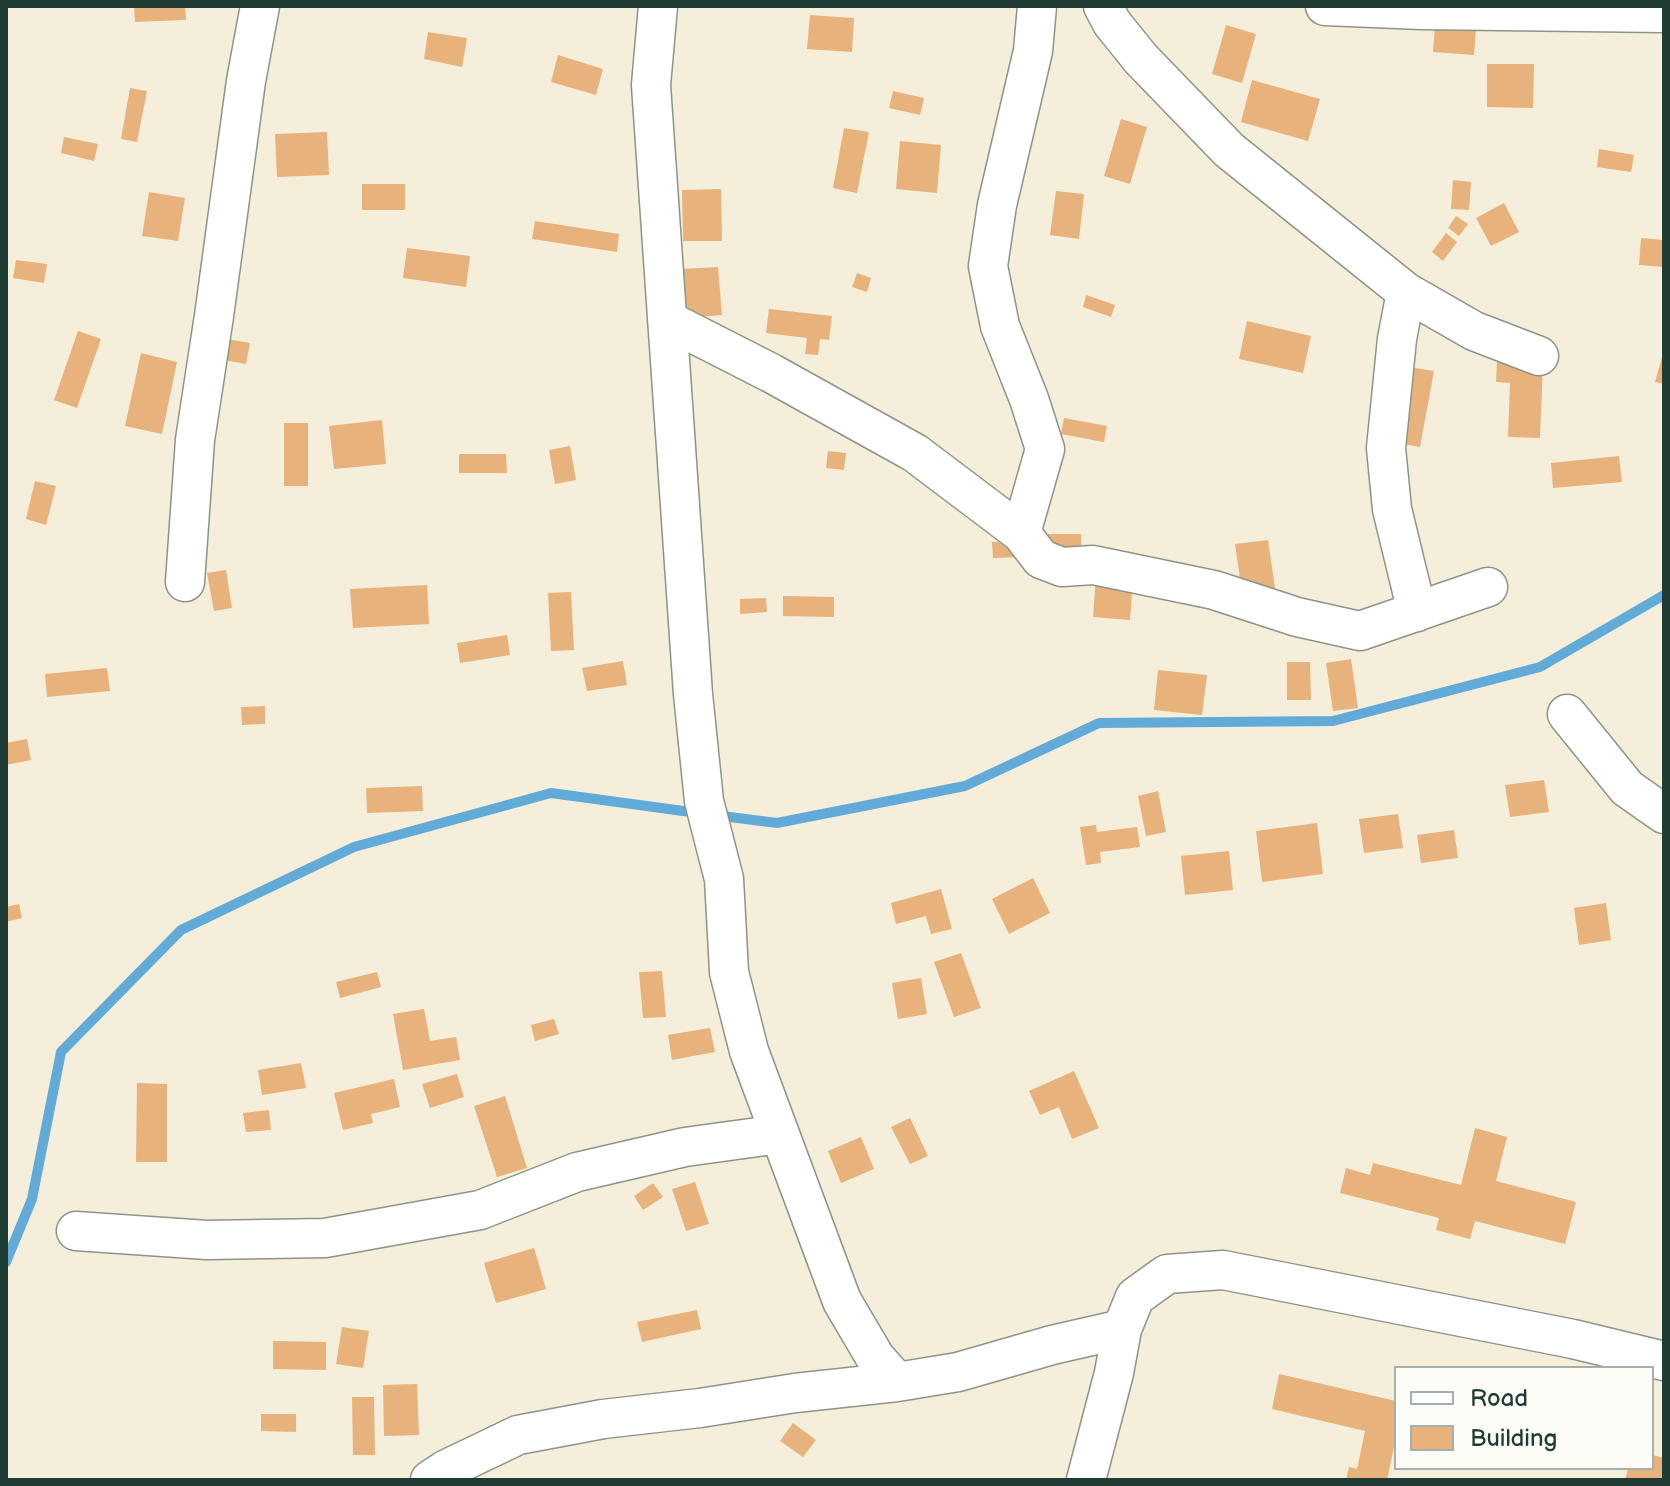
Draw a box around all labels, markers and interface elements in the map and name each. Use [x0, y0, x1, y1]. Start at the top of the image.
legend [1394, 1366, 1654, 1470]
text: Road [1470, 1384, 1528, 1413]
text: Building [1470, 1424, 1557, 1453]

